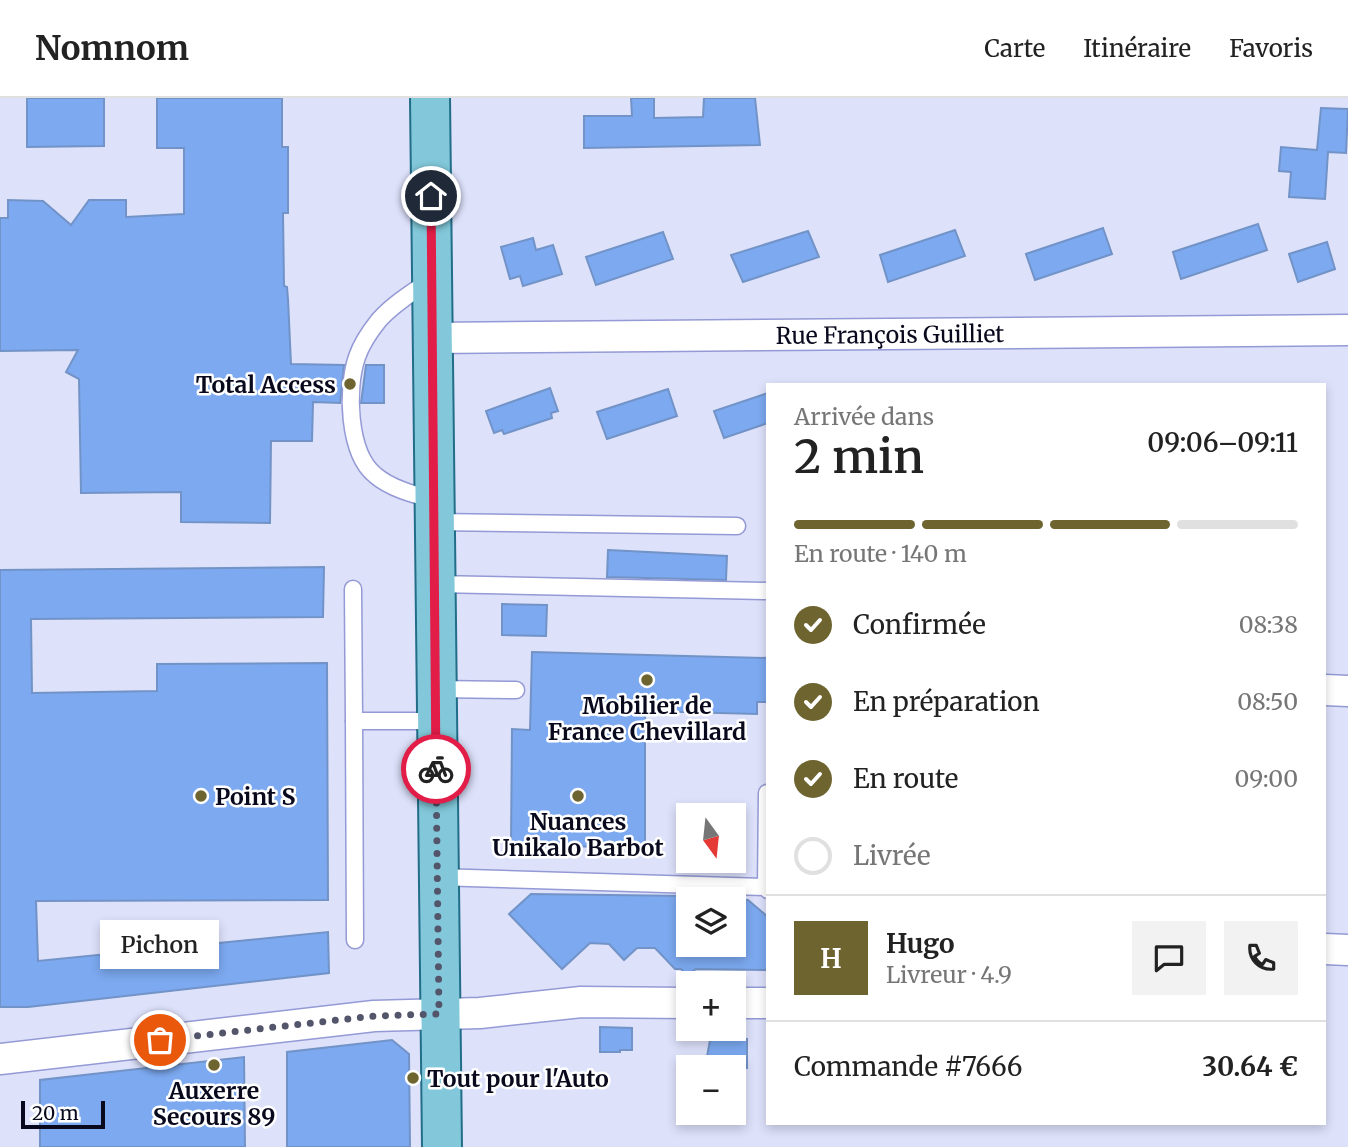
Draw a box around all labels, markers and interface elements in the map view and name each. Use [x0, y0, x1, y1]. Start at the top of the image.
text: Nomnom [35, 28, 189, 69]
text: Carte [984, 33, 1045, 64]
text: Itinéraire [1083, 33, 1191, 64]
text: Favoris [1229, 33, 1313, 64]
pin [401, 166, 461, 226]
icon: home [412, 177, 450, 215]
street label: Rue François Guilliet [776, 319, 1004, 350]
place label: Total Access [196, 370, 336, 399]
marker: Total Access [342, 376, 358, 392]
text: Arrivée dans [794, 402, 934, 431]
text: 09:06–09:11 [1147, 426, 1298, 459]
text: 2 min [794, 428, 924, 486]
text: En route · 140 m [794, 539, 967, 568]
icon: check [794, 606, 832, 644]
text: Confirmée [853, 608, 986, 641]
text: 08:38 [1239, 610, 1298, 639]
marker: Mobilier de France Chevillard [639, 672, 655, 688]
icon: check [794, 683, 832, 721]
text: En préparation [853, 685, 1040, 718]
text: 08:50 [1237, 687, 1298, 716]
place label: Mobilier de France Chevillard [548, 691, 746, 746]
courier [401, 734, 471, 804]
icon: bike [417, 750, 455, 788]
icon: check [794, 760, 832, 798]
text: En route [853, 762, 958, 795]
text: 09:00 [1235, 764, 1298, 793]
place label: Point S [215, 782, 296, 811]
marker: Point S [193, 788, 209, 804]
marker: Nuances Unikalo Barbot [570, 788, 586, 804]
north arrow [676, 803, 746, 873]
map controls [676, 803, 746, 1125]
place label: Nuances Unikalo Barbot [492, 807, 664, 862]
text: Livrée [853, 839, 931, 872]
button: layers [676, 887, 746, 957]
callout: Pichon [100, 921, 220, 970]
button: chat [1132, 921, 1206, 995]
button: phone [1224, 921, 1298, 995]
text: Hugo [886, 927, 955, 960]
text: Pichon [121, 930, 198, 959]
text: H [820, 942, 842, 975]
text: Livreur · 4.9 [886, 960, 1012, 989]
button: + [676, 971, 746, 1041]
pin [130, 1010, 190, 1070]
icon: bag [141, 1021, 179, 1059]
text: Commande #7666 [794, 1050, 1022, 1083]
text: 30.64 € [1202, 1050, 1298, 1083]
button: − [676, 1055, 746, 1125]
marker: Auxerre Secours 89 [206, 1057, 222, 1073]
place label: Tout pour l'Auto [427, 1064, 609, 1093]
marker: Tout pour l'Auto [405, 1070, 421, 1086]
place label: Auxerre Secours 89 [153, 1076, 275, 1131]
scale bar [21, 1098, 105, 1130]
text: 20 m [32, 1101, 79, 1125]

